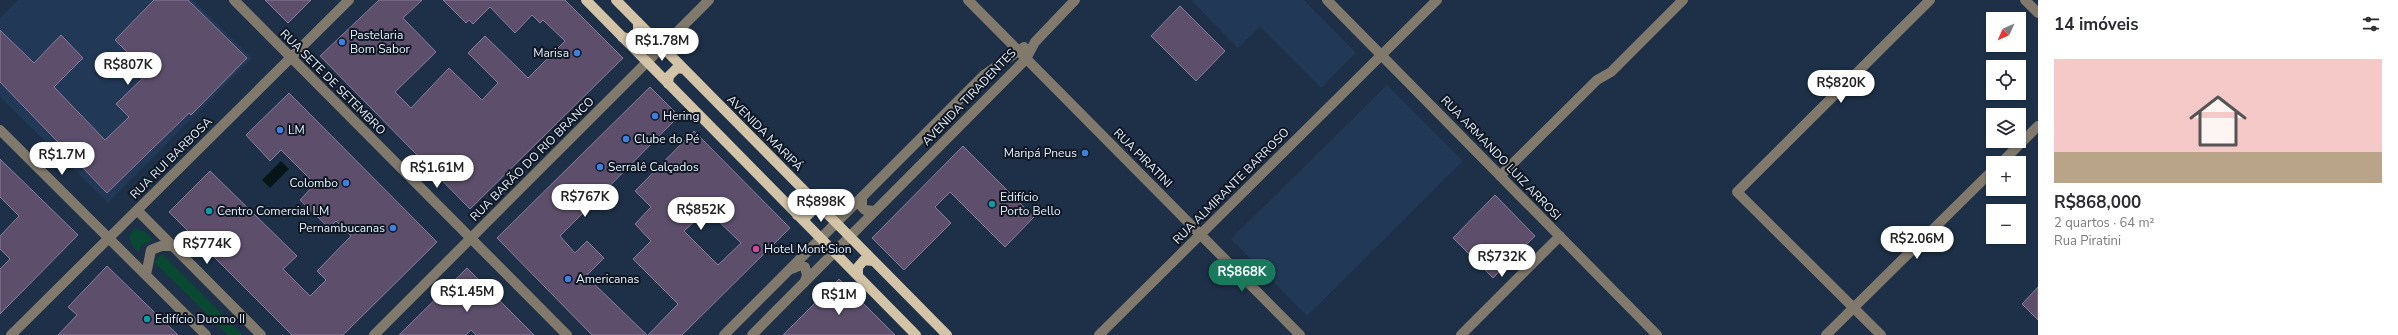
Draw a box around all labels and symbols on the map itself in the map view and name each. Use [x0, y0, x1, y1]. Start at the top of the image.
north arrow [1986, 12, 2026, 52]
street label: RUA SETE DE SETEMBRO [277, 26, 389, 138]
place label: Pastelaria Bom Sabor [350, 27, 411, 57]
pin: R$1.78M [625, 28, 699, 62]
marker: Pastelaria Bom Sabor [337, 37, 347, 47]
place label: Marisa [533, 45, 569, 61]
street label: AVENIDA TIRADENTES [918, 45, 1020, 149]
marker: Marisa [572, 48, 582, 58]
pin: R$807K [95, 52, 161, 86]
pin: R$820K [1808, 70, 1874, 104]
street label: AVENIDA MARIPÁ [723, 91, 807, 175]
street label: RUA ARMANDO LUIZ ARROSI [1437, 92, 1565, 224]
street label: RUA BARÃO DO RIO BRANCO [466, 93, 598, 225]
place label: Hering [663, 108, 699, 124]
marker: Hering [650, 111, 660, 121]
street label: RUA RUI BARBOSA [127, 113, 216, 202]
place label: LM [288, 122, 305, 138]
street label: RUA ALMIRANTE BARROSO [1169, 124, 1293, 248]
marker: LM [275, 125, 285, 135]
street label: RUA PIRATINI [1110, 125, 1176, 191]
place label: Clube do Pé [634, 131, 699, 147]
marker: Clube do Pé [621, 134, 631, 144]
pin: R$1.7M [29, 142, 95, 176]
place label: Maripá Pneus [1004, 145, 1077, 161]
marker: Maripá Pneus [1080, 148, 1090, 158]
pin: R$1.61M [400, 155, 474, 189]
place label: Serralê Calçados [608, 159, 699, 175]
marker: Serralê Calçados [595, 162, 605, 172]
place label: Colombo [290, 175, 338, 191]
marker: Colombo [341, 178, 351, 188]
pin: R$767K [552, 184, 618, 218]
pin: R$898K [788, 189, 854, 223]
place label: Edifício Porto Bello [1000, 189, 1061, 219]
pin: R$852K [668, 197, 734, 231]
marker: Edifício Porto Bello [987, 199, 997, 209]
place label: Centro Comercial LM [217, 203, 329, 219]
marker: Centro Comercial LM [204, 206, 214, 216]
place label: Pernambucanas [299, 220, 385, 236]
marker: Pernambucanas [388, 223, 398, 233]
pin: R$2.06M [1880, 226, 1954, 260]
pin: R$774K [174, 231, 240, 265]
place label: Hotel Mont Sion [764, 241, 852, 257]
marker: Hotel Mont Sion [751, 244, 761, 254]
pin: R$732K [1469, 244, 1535, 278]
pin: R$868K [1209, 259, 1275, 293]
place label: Americanas [576, 271, 640, 287]
marker: Americanas [563, 274, 573, 284]
pin: R$1.45M [430, 279, 504, 313]
pin: R$1M [815, 282, 863, 316]
place label: Edifício Duomo II [155, 311, 245, 327]
marker: Edifício Duomo II [142, 314, 152, 324]

